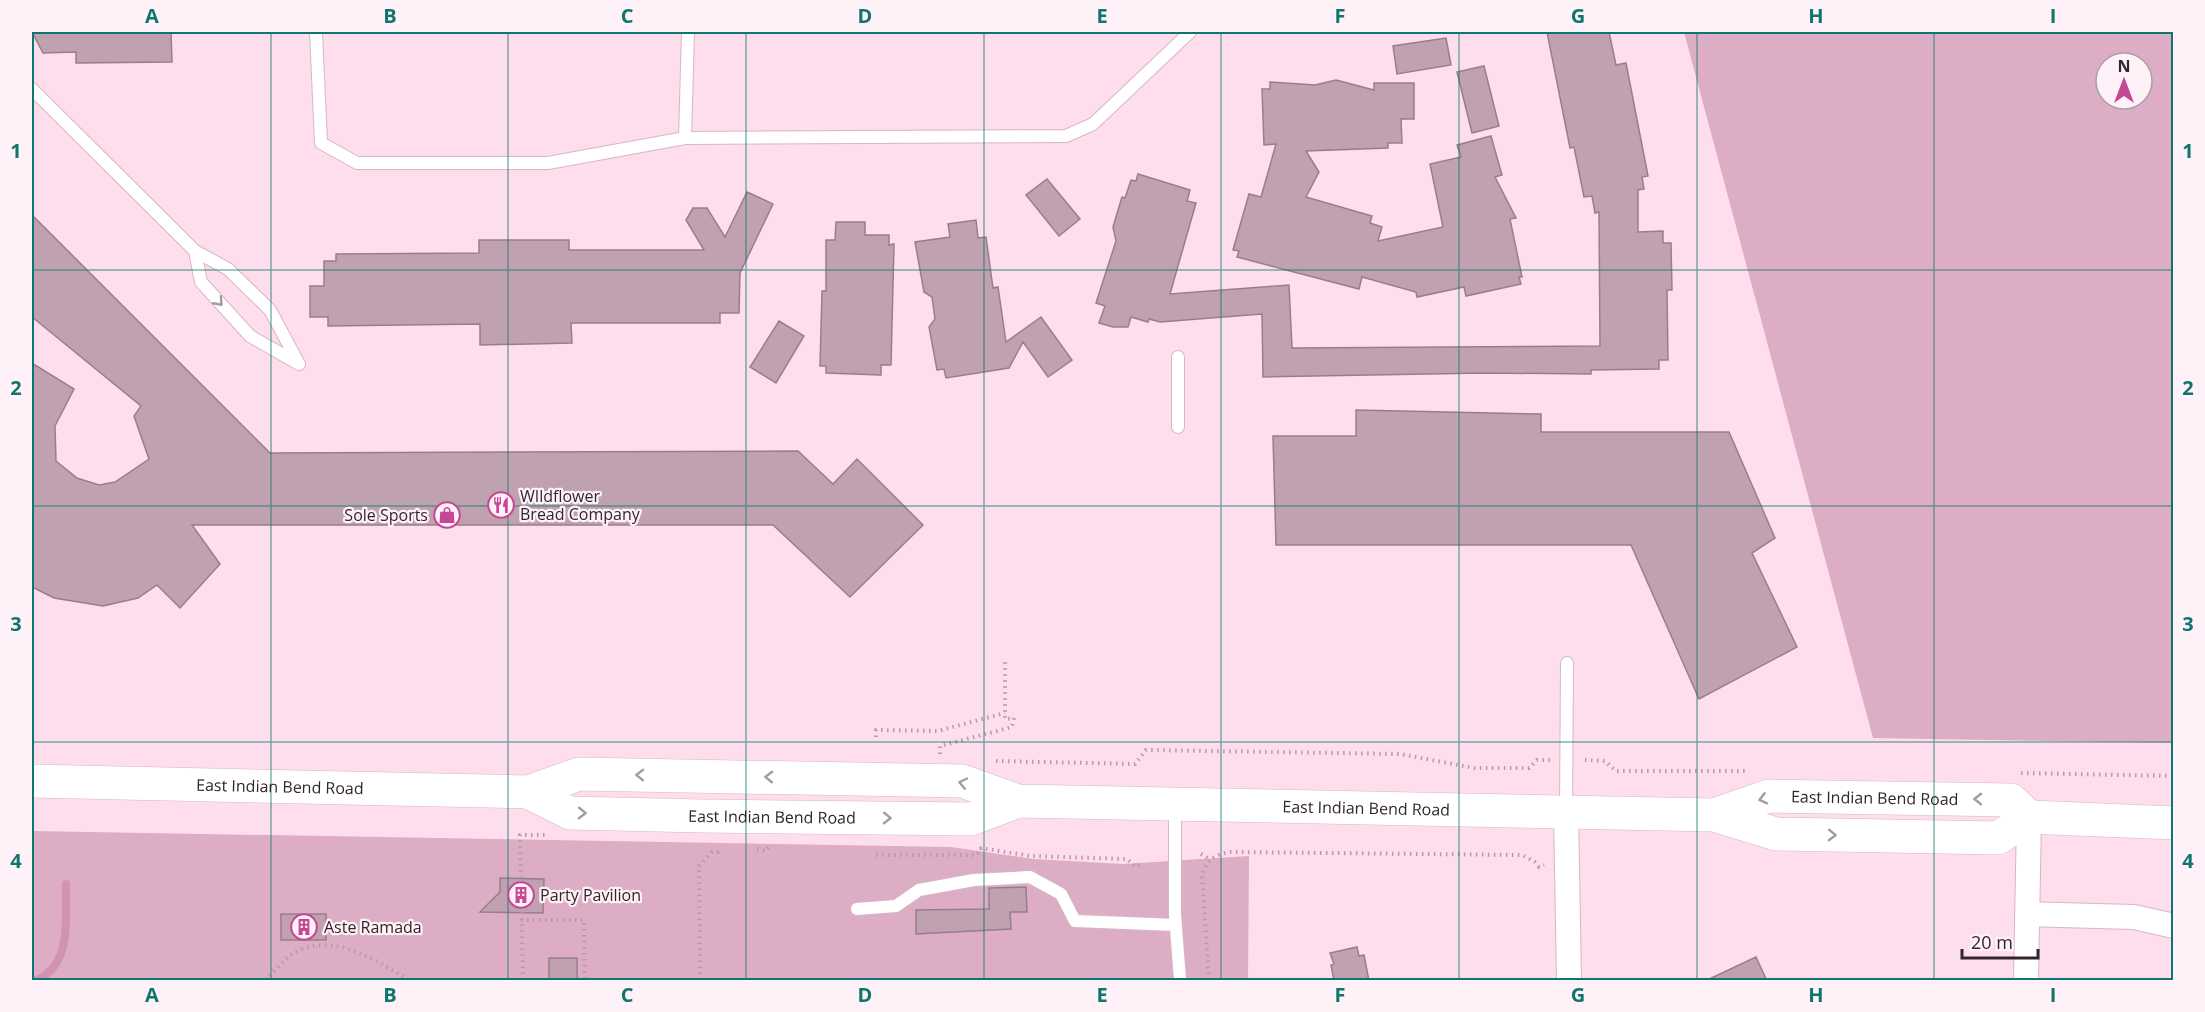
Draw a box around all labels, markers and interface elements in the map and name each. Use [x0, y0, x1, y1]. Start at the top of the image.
text: A [145, 2, 159, 29]
text: B [383, 2, 397, 29]
text: C [621, 2, 634, 29]
text: D [858, 2, 872, 29]
text: E [1096, 2, 1108, 29]
text: F [1335, 2, 1345, 29]
text: G [1571, 2, 1585, 29]
text: H [1808, 2, 1824, 29]
text: I [2050, 2, 2056, 29]
north arrow [2094, 51, 2154, 111]
text: N [2117, 55, 2131, 77]
text: 1 [10, 137, 22, 164]
text: 1 [2182, 137, 2194, 164]
one-way arrow [212, 295, 223, 306]
text: 2 [10, 374, 22, 401]
text: 2 [2182, 374, 2194, 401]
place label: WIldflower Bread Company [520, 485, 641, 525]
restaurant icon: WIldflower Bread Company [486, 490, 516, 520]
shop icon: Sole Sports [432, 500, 462, 530]
place label: Sole Sports [344, 504, 428, 526]
text: 3 [10, 610, 22, 637]
text: 3 [2182, 610, 2194, 637]
one-way arrow [636, 769, 645, 781]
one-way arrow [764, 771, 773, 783]
street label: East Indian Bend Road [196, 774, 364, 799]
one-way arrow [958, 777, 968, 790]
street label: East Indian Bend Road [1791, 785, 1959, 810]
one-way arrow [1758, 792, 1768, 804]
one-way arrow [1974, 793, 1983, 805]
street label: East Indian Bend Road [1282, 795, 1450, 821]
street label: East Indian Bend Road [688, 805, 856, 829]
one-way arrow [577, 807, 586, 819]
one-way arrow [882, 812, 891, 824]
one-way arrow [1828, 829, 1837, 841]
text: 4 [10, 847, 22, 874]
text: 4 [2182, 847, 2194, 874]
building icon: Party Pavilion [506, 880, 536, 910]
place label: Party Pavilion [540, 884, 641, 906]
building icon: Aste Ramada [289, 912, 319, 942]
place label: Aste Ramada [324, 916, 422, 938]
scale bar [1962, 922, 2038, 960]
text: 20 m [1971, 930, 2013, 954]
text: A [145, 981, 159, 1008]
text: B [383, 981, 397, 1008]
text: C [621, 981, 634, 1008]
text: D [858, 981, 872, 1008]
text: E [1096, 981, 1108, 1008]
text: F [1335, 981, 1345, 1008]
text: G [1571, 981, 1585, 1008]
text: H [1808, 981, 1824, 1008]
text: I [2050, 981, 2056, 1008]

